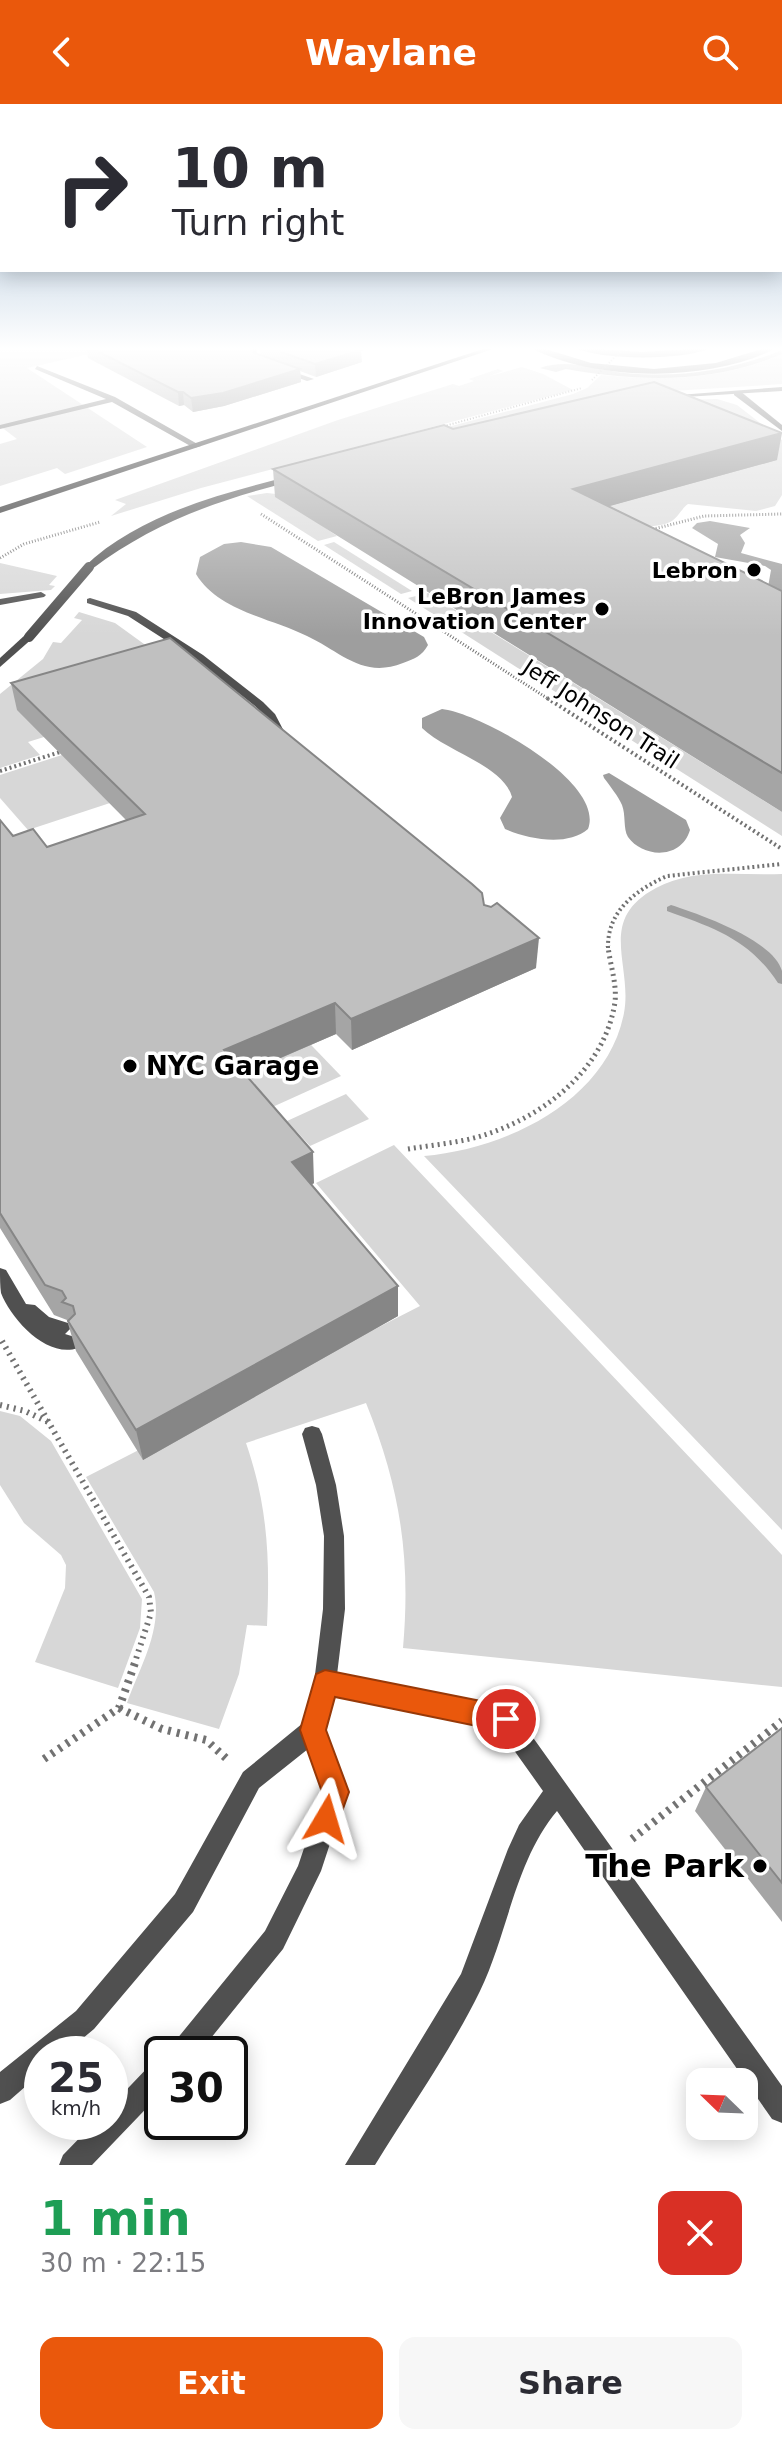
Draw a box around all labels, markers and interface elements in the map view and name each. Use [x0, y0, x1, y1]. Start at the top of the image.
icon: back [40, 30, 84, 74]
icon: search [698, 30, 742, 74]
text: Waylane [305, 32, 477, 73]
text: 10 m [172, 135, 328, 200]
icon: right [40, 136, 144, 240]
text: Turn right [172, 202, 344, 243]
place label: Lebron [652, 558, 738, 583]
marker: Lebron [745, 561, 763, 579]
place label: LeBron James Innovation Center [363, 584, 586, 634]
marker: LeBron James Innovation Center [593, 600, 611, 618]
street label: Jeff Johnson Trail [517, 653, 684, 774]
place label: NYC Garage [146, 1051, 319, 1081]
marker: NYC Garage [121, 1057, 139, 1075]
pin [472, 1685, 540, 1753]
icon: arrive [484, 1697, 528, 1741]
position arrow [284, 1777, 368, 1861]
place label: The Park [585, 1847, 745, 1885]
marker: The Park [751, 1857, 769, 1875]
speed limit sign: 30 [144, 2036, 248, 2140]
text: 25 [48, 2055, 104, 2101]
north arrow [686, 2068, 758, 2140]
map controls [686, 2068, 758, 2140]
text: km/h [51, 2096, 101, 2120]
text: 1 min [40, 2190, 191, 2246]
button: close [658, 2191, 742, 2275]
text: 30 m · 22:15 [40, 2248, 206, 2278]
button: Exit [40, 2337, 383, 2429]
button: Share [399, 2337, 742, 2429]

